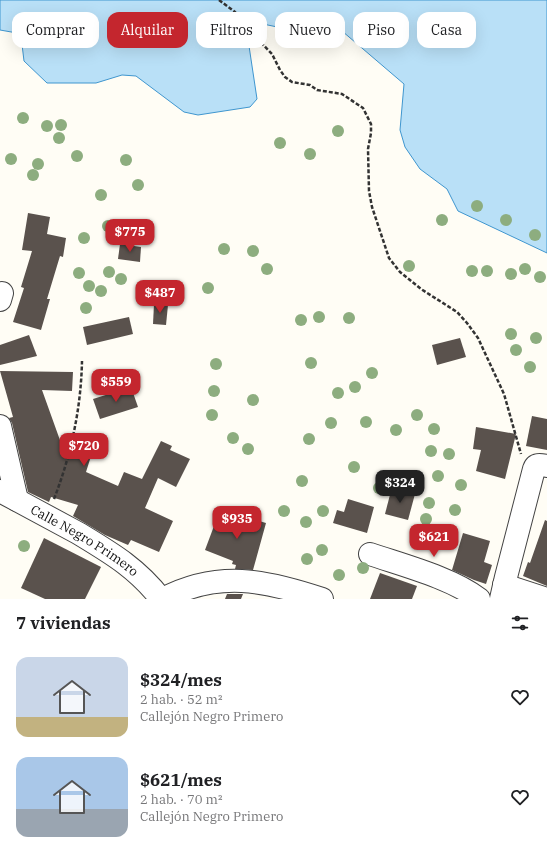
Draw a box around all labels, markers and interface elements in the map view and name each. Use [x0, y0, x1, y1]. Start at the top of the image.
chip: Comprar [12, 12, 99, 48]
chip: Alquilar [107, 12, 188, 48]
chip: Filtros [196, 12, 267, 48]
chip: Nuevo [275, 12, 345, 48]
chip: Piso [353, 12, 409, 48]
chip: Casa [417, 12, 476, 48]
pin: $775 [106, 219, 154, 253]
text: $775 [114, 223, 146, 240]
pin: $487 [136, 280, 184, 314]
text: $487 [144, 284, 176, 301]
pin: $559 [92, 369, 140, 403]
text: $559 [100, 373, 132, 390]
pin: $720 [60, 433, 108, 467]
text: $720 [68, 437, 100, 454]
pin: $324 [376, 470, 424, 504]
text: $324 [384, 474, 416, 491]
street label: Calle Negro Primero [28, 501, 142, 580]
pin: $935 [213, 506, 261, 540]
text: $935 [221, 510, 253, 527]
pin: $621 [410, 524, 458, 558]
text: $621 [418, 528, 450, 545]
text: 7 viviendas [16, 612, 111, 634]
icon: filters [509, 612, 531, 634]
text: $324/mes [140, 669, 222, 691]
icon: home [48, 673, 96, 721]
icon: heart [509, 686, 531, 708]
text: 2 hab. · 52 m² [140, 691, 223, 708]
text: Callejón Negro Primero [140, 708, 283, 725]
text: $621/mes [140, 769, 222, 791]
icon: home [48, 773, 96, 821]
icon: heart [509, 786, 531, 808]
text: 2 hab. · 70 m² [140, 791, 223, 808]
text: Callejón Negro Primero [140, 808, 283, 825]

